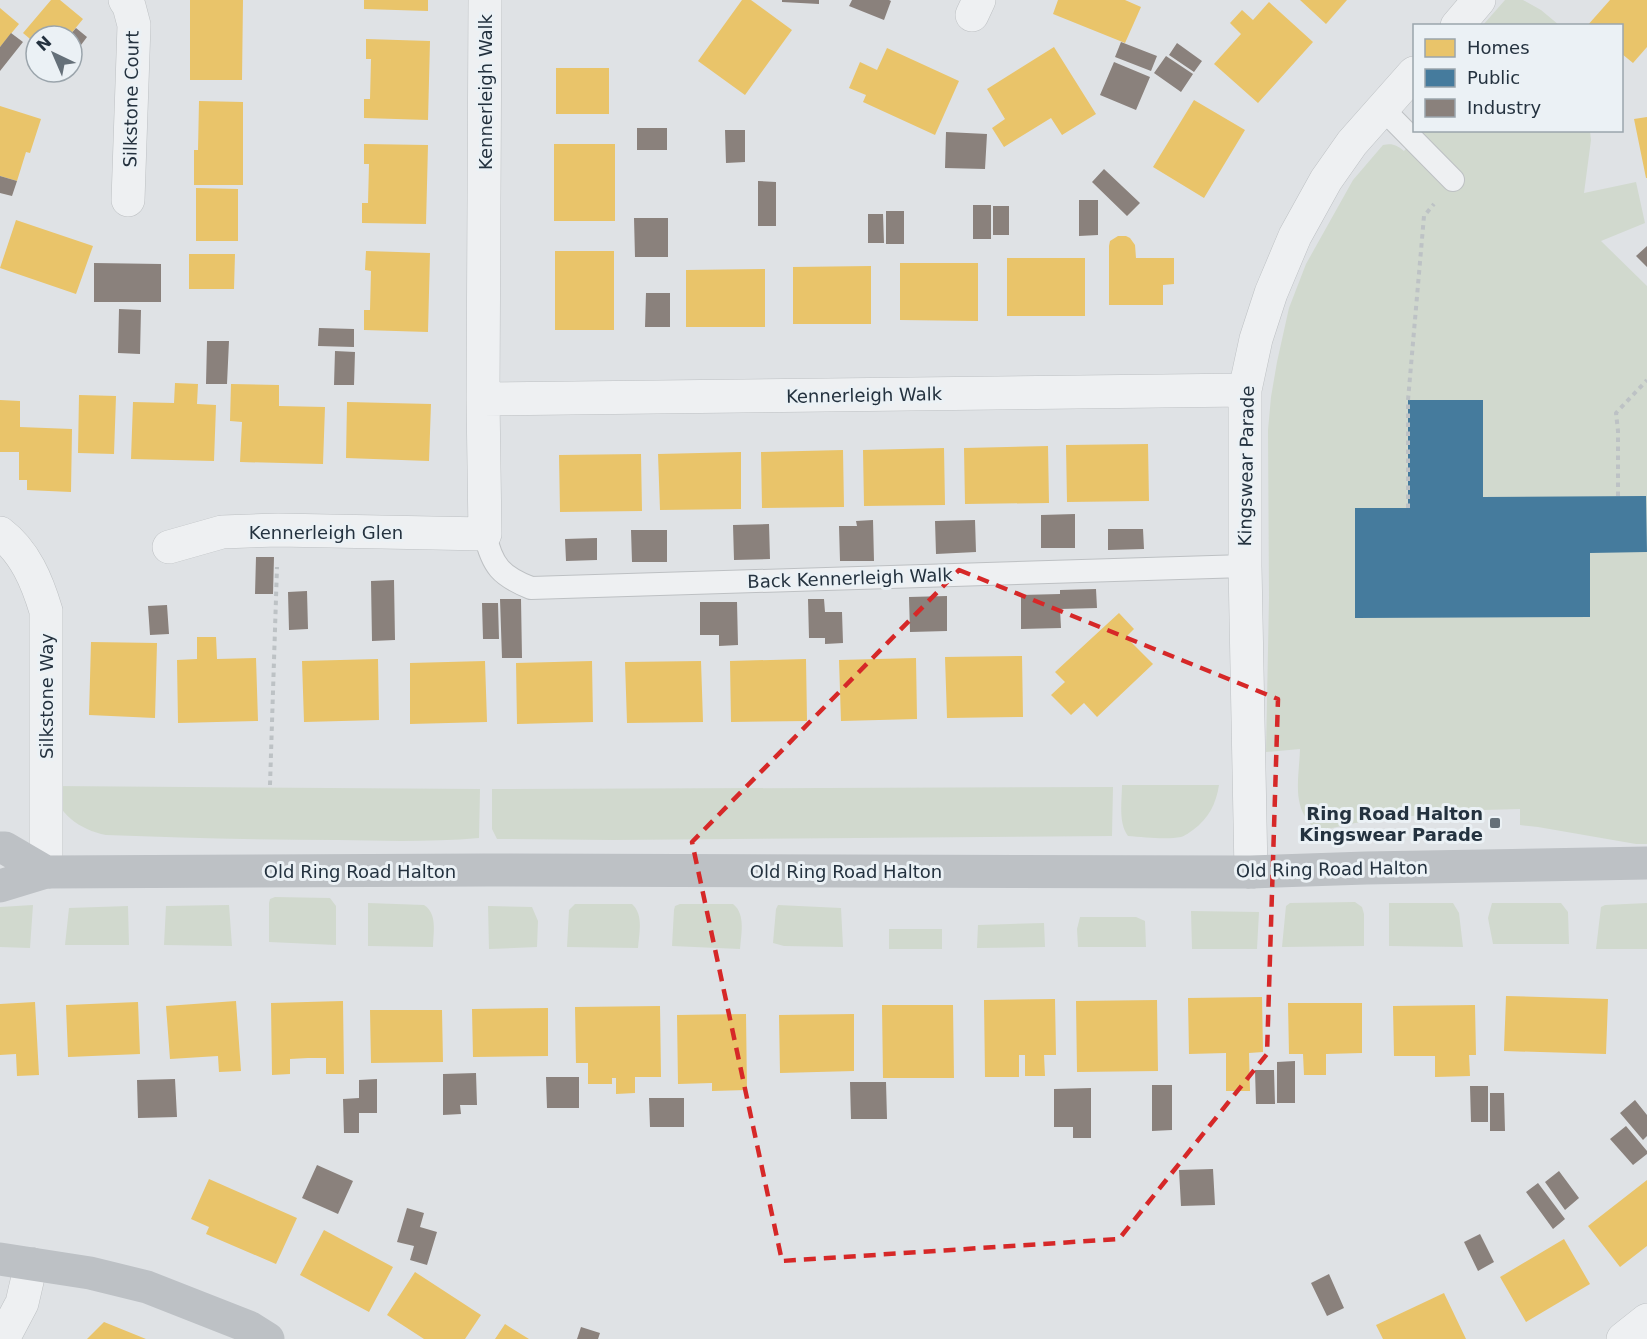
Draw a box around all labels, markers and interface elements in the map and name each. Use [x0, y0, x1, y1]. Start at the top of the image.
street label: Kennerleigh Walk [475, 13, 496, 170]
north arrow [24, 24, 84, 84]
legend [1413, 24, 1623, 132]
street label: Silkstone Court [119, 30, 143, 168]
text: N [33, 32, 55, 55]
text: Homes [1467, 37, 1530, 58]
text: Public [1467, 67, 1520, 88]
text: Industry [1467, 97, 1541, 118]
street label: Kennerleigh Walk [786, 383, 943, 407]
street label: Kingswear Parade [1234, 385, 1258, 547]
street label: Kennerleigh Glen [249, 522, 403, 543]
street label: Back Kennerleigh Walk [747, 564, 954, 592]
street label: Silkstone Way [36, 633, 57, 759]
place label: Ring Road Halton Kingswear Parade [1299, 803, 1483, 845]
marker: Ring Road Halton Kingswear Parade [1488, 816, 1502, 830]
street label: Old Ring Road Halton [1236, 857, 1428, 881]
street label: Old Ring Road Halton [264, 861, 456, 882]
street label: Old Ring Road Halton [750, 861, 942, 882]

